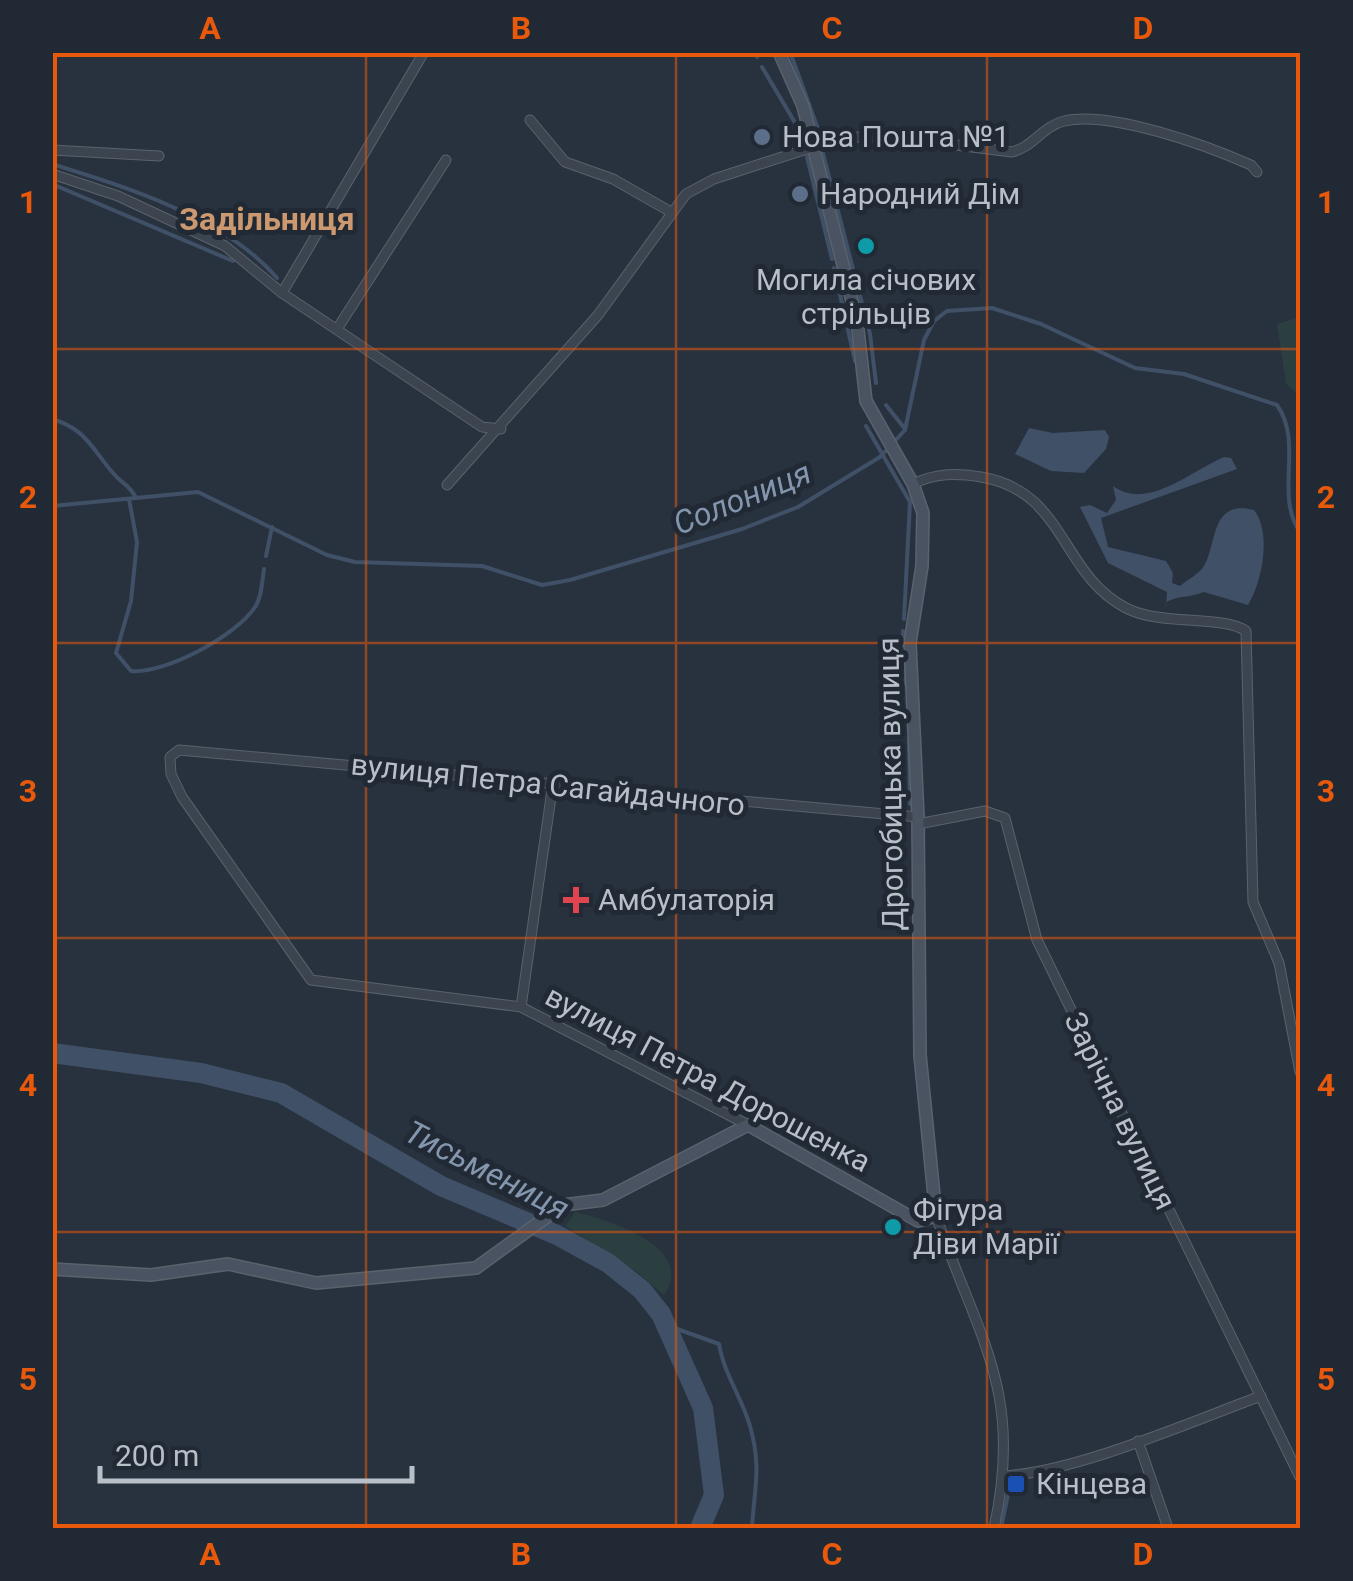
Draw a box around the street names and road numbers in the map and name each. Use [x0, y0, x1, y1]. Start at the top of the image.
street label: Дрогобицька вулиця [870, 637, 911, 931]
street label: вулиця Петра Сагайдачного [349, 746, 747, 823]
street label: вулиця Петра Дорошенка [540, 978, 877, 1179]
street label: Зарічна вулиця [1058, 1006, 1183, 1215]

